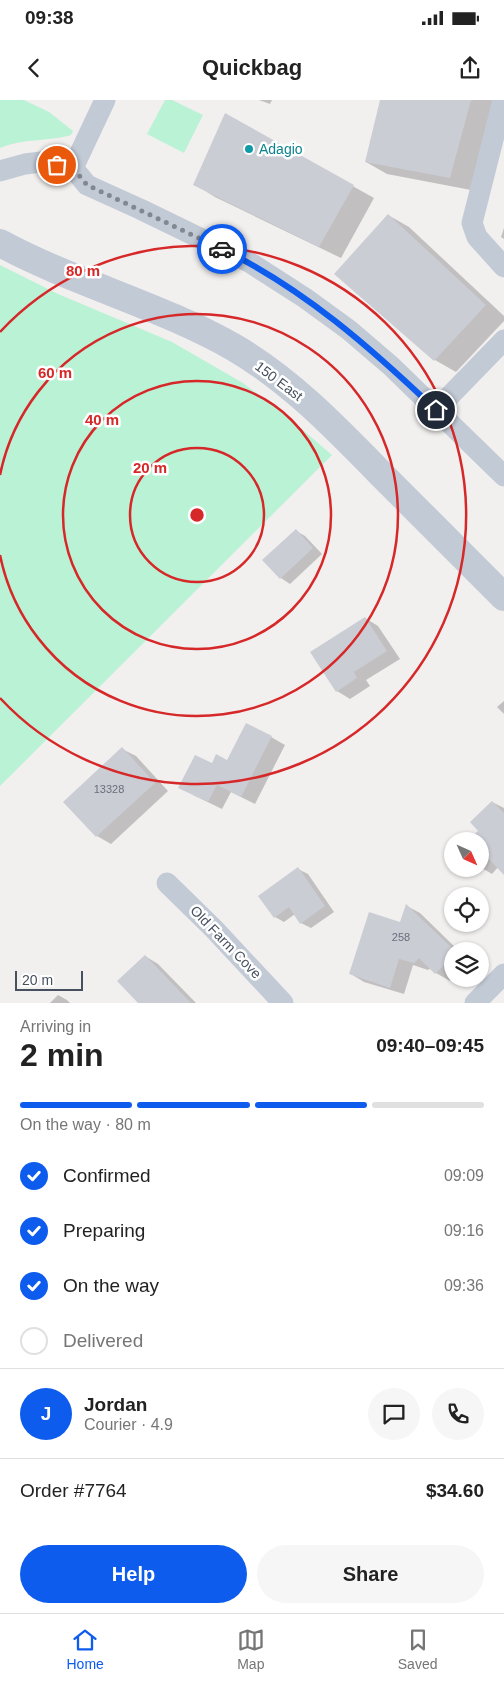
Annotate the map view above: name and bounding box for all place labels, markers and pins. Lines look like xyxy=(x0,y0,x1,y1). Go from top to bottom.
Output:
place label: Adagio xyxy=(259,141,303,157)
marker: Adagio xyxy=(243,143,255,155)
pin xyxy=(36,144,78,186)
pin xyxy=(415,389,457,431)
centre of rings xyxy=(188,506,206,524)

